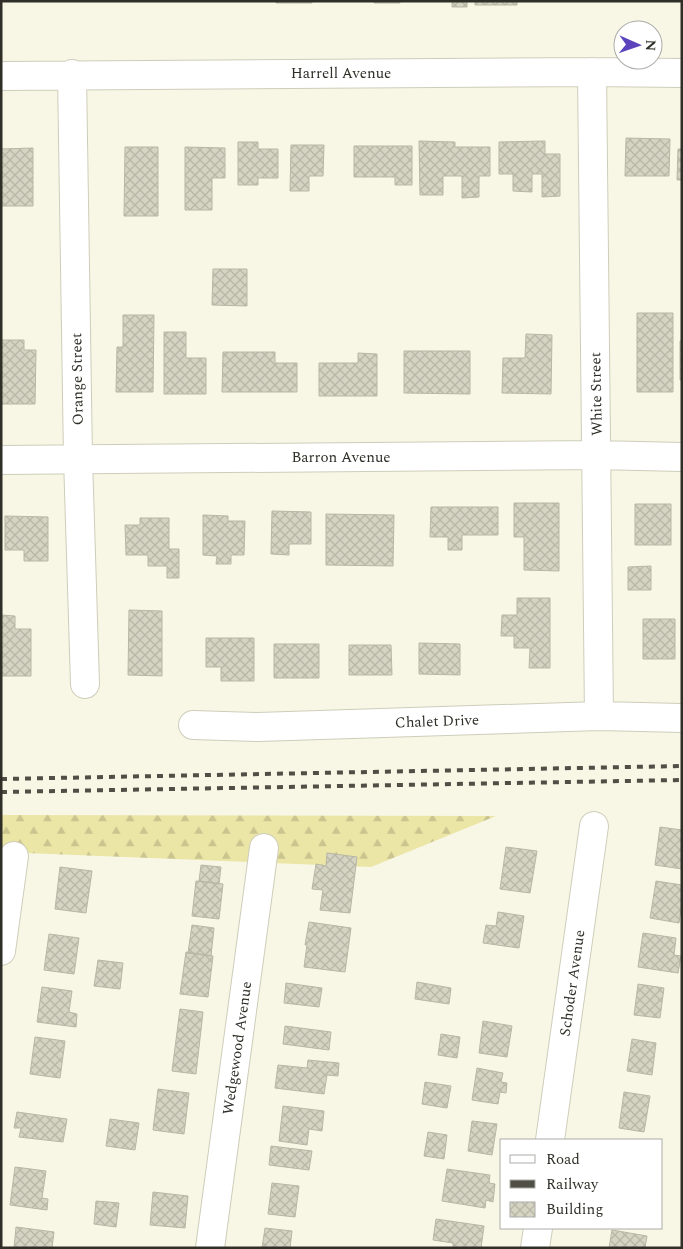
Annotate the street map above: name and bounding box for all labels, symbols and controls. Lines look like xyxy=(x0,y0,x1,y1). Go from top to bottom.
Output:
north arrow xyxy=(613,20,663,70)
text: N xyxy=(640,39,661,52)
street label: Harrell Avenue xyxy=(291,62,391,85)
street label: Orange Street xyxy=(65,332,90,425)
street label: White Street xyxy=(584,352,609,436)
street label: Barron Avenue xyxy=(291,446,391,469)
street label: Chalet Drive xyxy=(395,709,480,734)
street label: Schoder Avenue xyxy=(554,928,591,1038)
street label: Wedgewood Avenue xyxy=(217,980,258,1116)
legend xyxy=(500,1139,663,1229)
text: Road xyxy=(546,1148,580,1171)
text: Railway xyxy=(546,1173,599,1196)
text: Building xyxy=(546,1198,603,1221)

